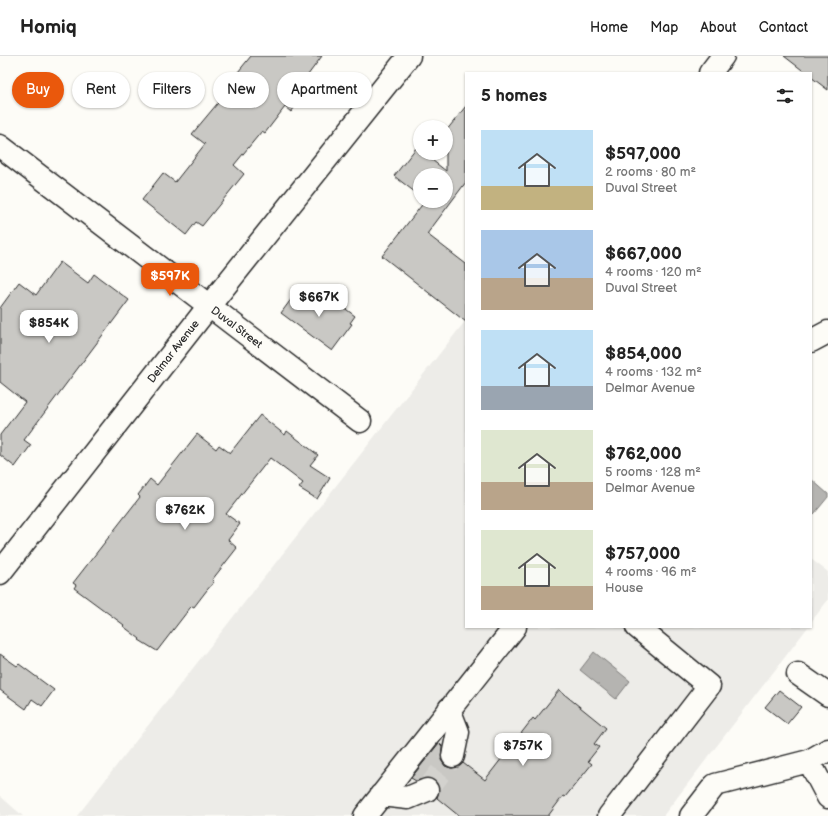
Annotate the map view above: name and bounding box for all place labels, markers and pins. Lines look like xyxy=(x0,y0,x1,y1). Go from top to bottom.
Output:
pin: $597K xyxy=(142,263,198,297)
pin: $667K xyxy=(291,284,347,318)
pin: $854K xyxy=(21,310,77,344)
pin: $762K xyxy=(157,497,213,531)
pin: $757K xyxy=(495,733,551,767)

